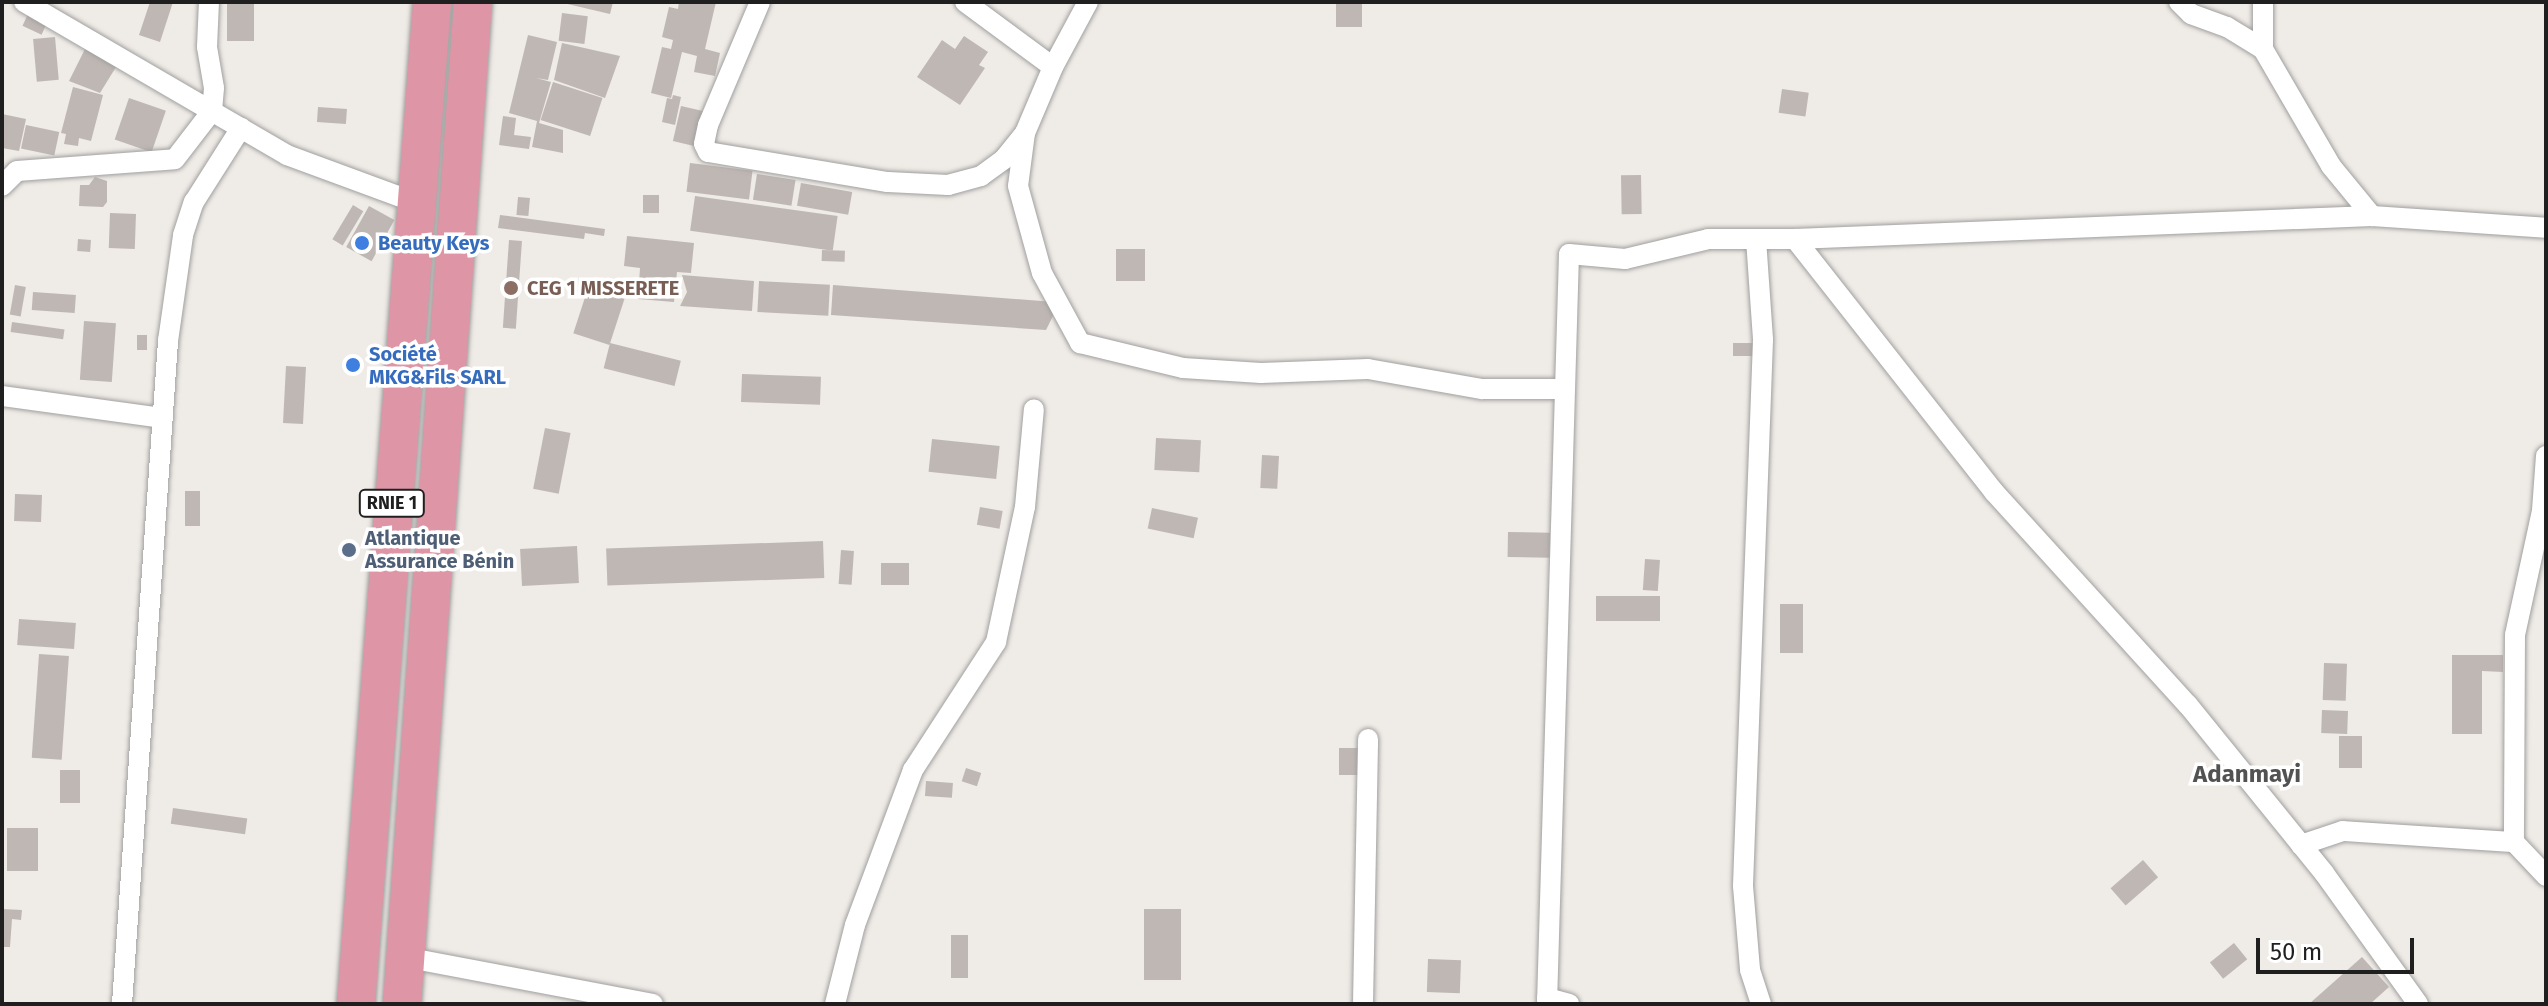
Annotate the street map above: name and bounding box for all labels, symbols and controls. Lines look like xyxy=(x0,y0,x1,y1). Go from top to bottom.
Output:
place label: Beauty Keys xyxy=(378,231,489,255)
marker: Beauty Keys xyxy=(353,234,371,252)
place label: CEG 1 MISSERETE xyxy=(527,276,679,300)
marker: CEG 1 MISSERETE xyxy=(502,279,520,297)
place label: Société MKG&Fils SARL xyxy=(369,342,506,389)
marker: Société MKG&Fils SARL xyxy=(344,356,362,374)
road number: RNIE 1 xyxy=(358,489,426,517)
place label: Atlantique Assurance Bénin xyxy=(365,526,514,573)
marker: Atlantique Assurance Bénin xyxy=(340,541,358,559)
district label: Adanmayi xyxy=(2193,761,2301,789)
scale bar xyxy=(2260,922,2418,972)
text: 50 m xyxy=(2270,938,2322,966)

